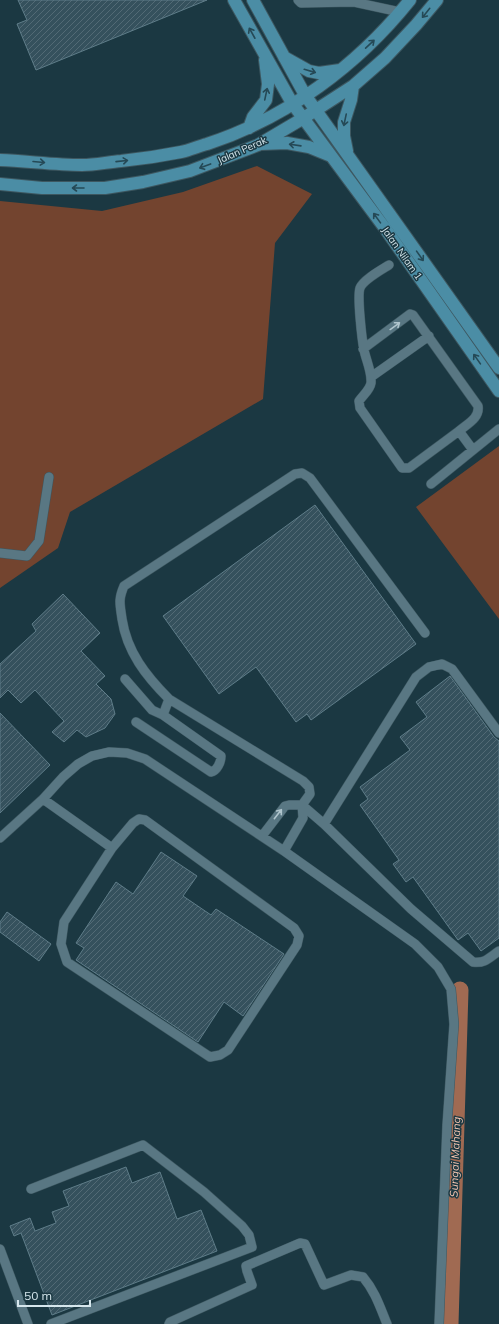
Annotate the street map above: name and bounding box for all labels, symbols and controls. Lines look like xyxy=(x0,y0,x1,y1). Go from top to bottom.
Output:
one-way arrow xyxy=(422,7,431,18)
one-way arrow xyxy=(248,27,256,39)
one-way arrow xyxy=(365,40,375,49)
one-way arrow xyxy=(304,67,317,75)
one-way arrow xyxy=(263,88,271,101)
one-way arrow xyxy=(341,113,349,126)
street label: Jalan Perak xyxy=(215,133,269,167)
one-way arrow xyxy=(289,141,302,149)
one-way arrow xyxy=(115,157,128,164)
one-way arrow xyxy=(32,159,45,166)
one-way arrow xyxy=(199,162,211,170)
one-way arrow xyxy=(72,184,85,192)
one-way arrow xyxy=(373,213,381,224)
street label: Jalan Nilam 1 xyxy=(379,224,425,282)
one-way arrow xyxy=(416,250,424,261)
one-way arrow xyxy=(389,321,400,330)
one-way arrow xyxy=(473,353,481,364)
one-way arrow xyxy=(274,809,283,820)
water label: Sungai Mahang xyxy=(447,1116,463,1197)
scale bar xyxy=(18,1282,90,1308)
text: 50 m xyxy=(24,1288,52,1303)

